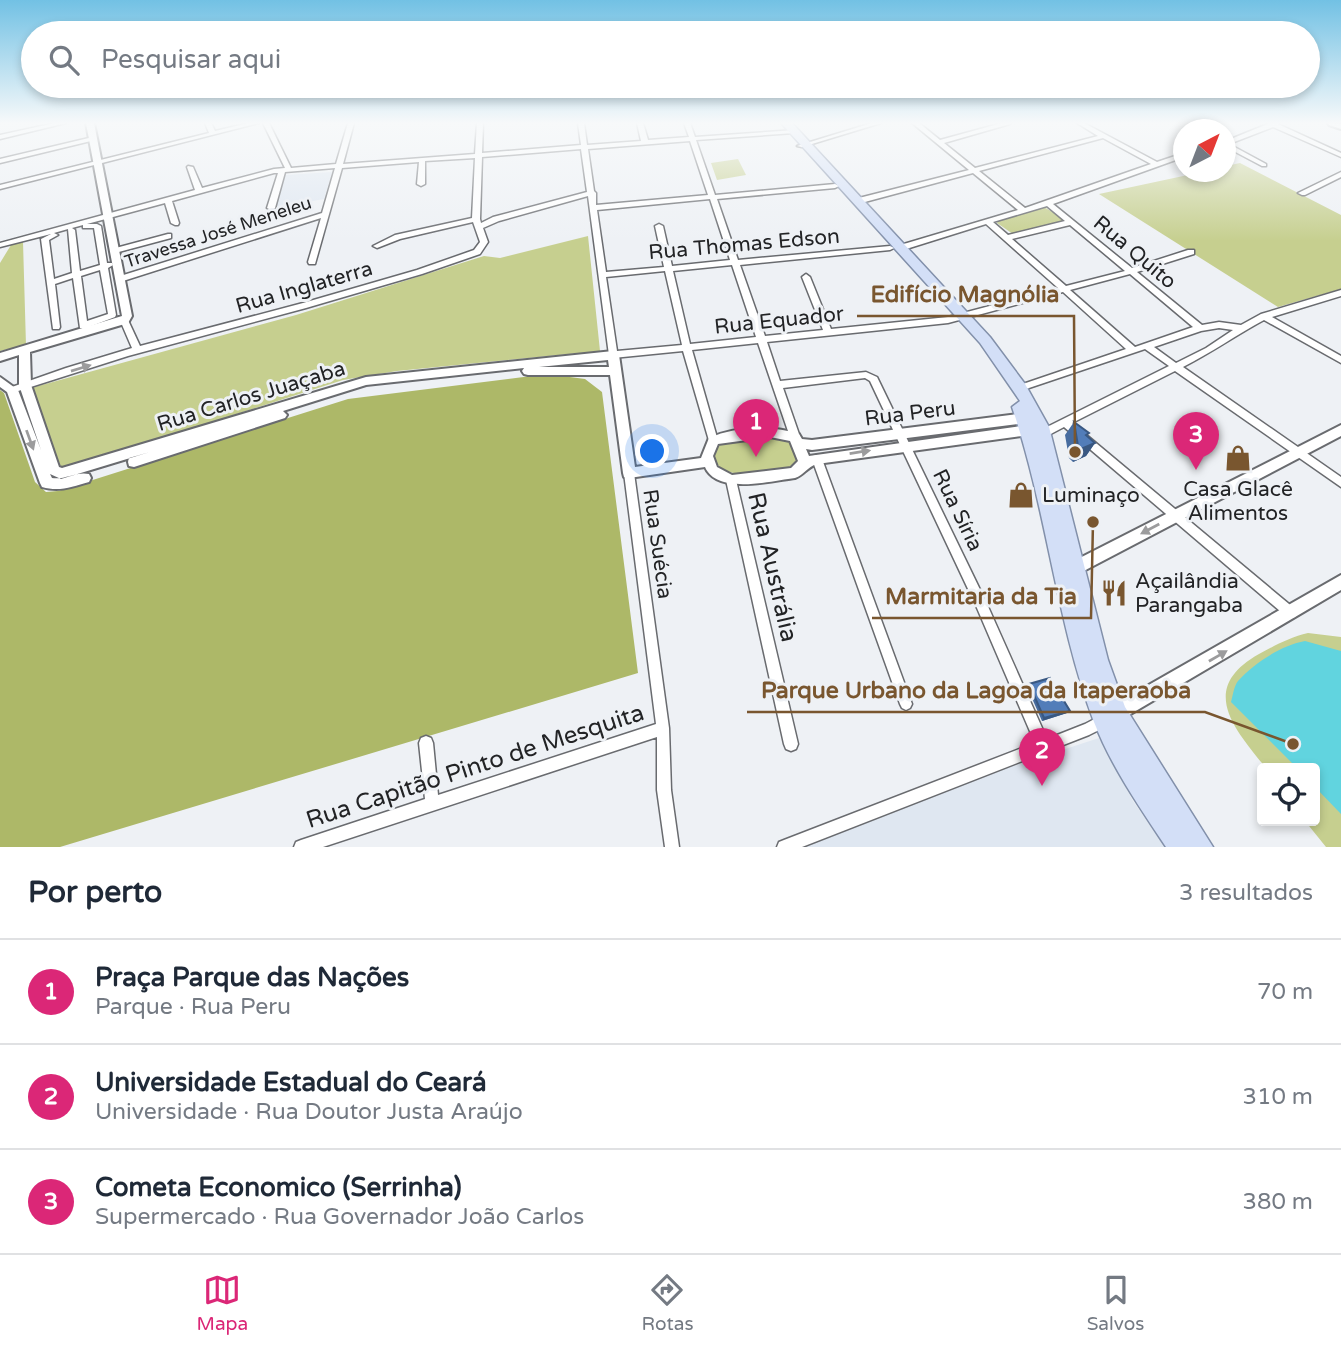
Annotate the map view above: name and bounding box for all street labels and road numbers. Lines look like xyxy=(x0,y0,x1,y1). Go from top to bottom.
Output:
street label: Travessa José Meneleu xyxy=(122,191,314,273)
street label: Rua Quito xyxy=(1088,210,1181,294)
street label: Rua Thomas Edson xyxy=(647,224,841,265)
street label: Rua Inglaterra xyxy=(233,256,375,319)
street label: Rua Equador xyxy=(713,301,845,340)
street label: Rua Carlos Juaçaba xyxy=(154,356,348,437)
street label: Rua Peru xyxy=(863,396,957,431)
street label: Rua Síria xyxy=(927,465,988,555)
street label: Rua Suécia xyxy=(637,488,678,601)
street label: Rua Austrália xyxy=(741,490,804,645)
street label: Rua Capitão Pinto de Mesquita xyxy=(303,698,648,835)

